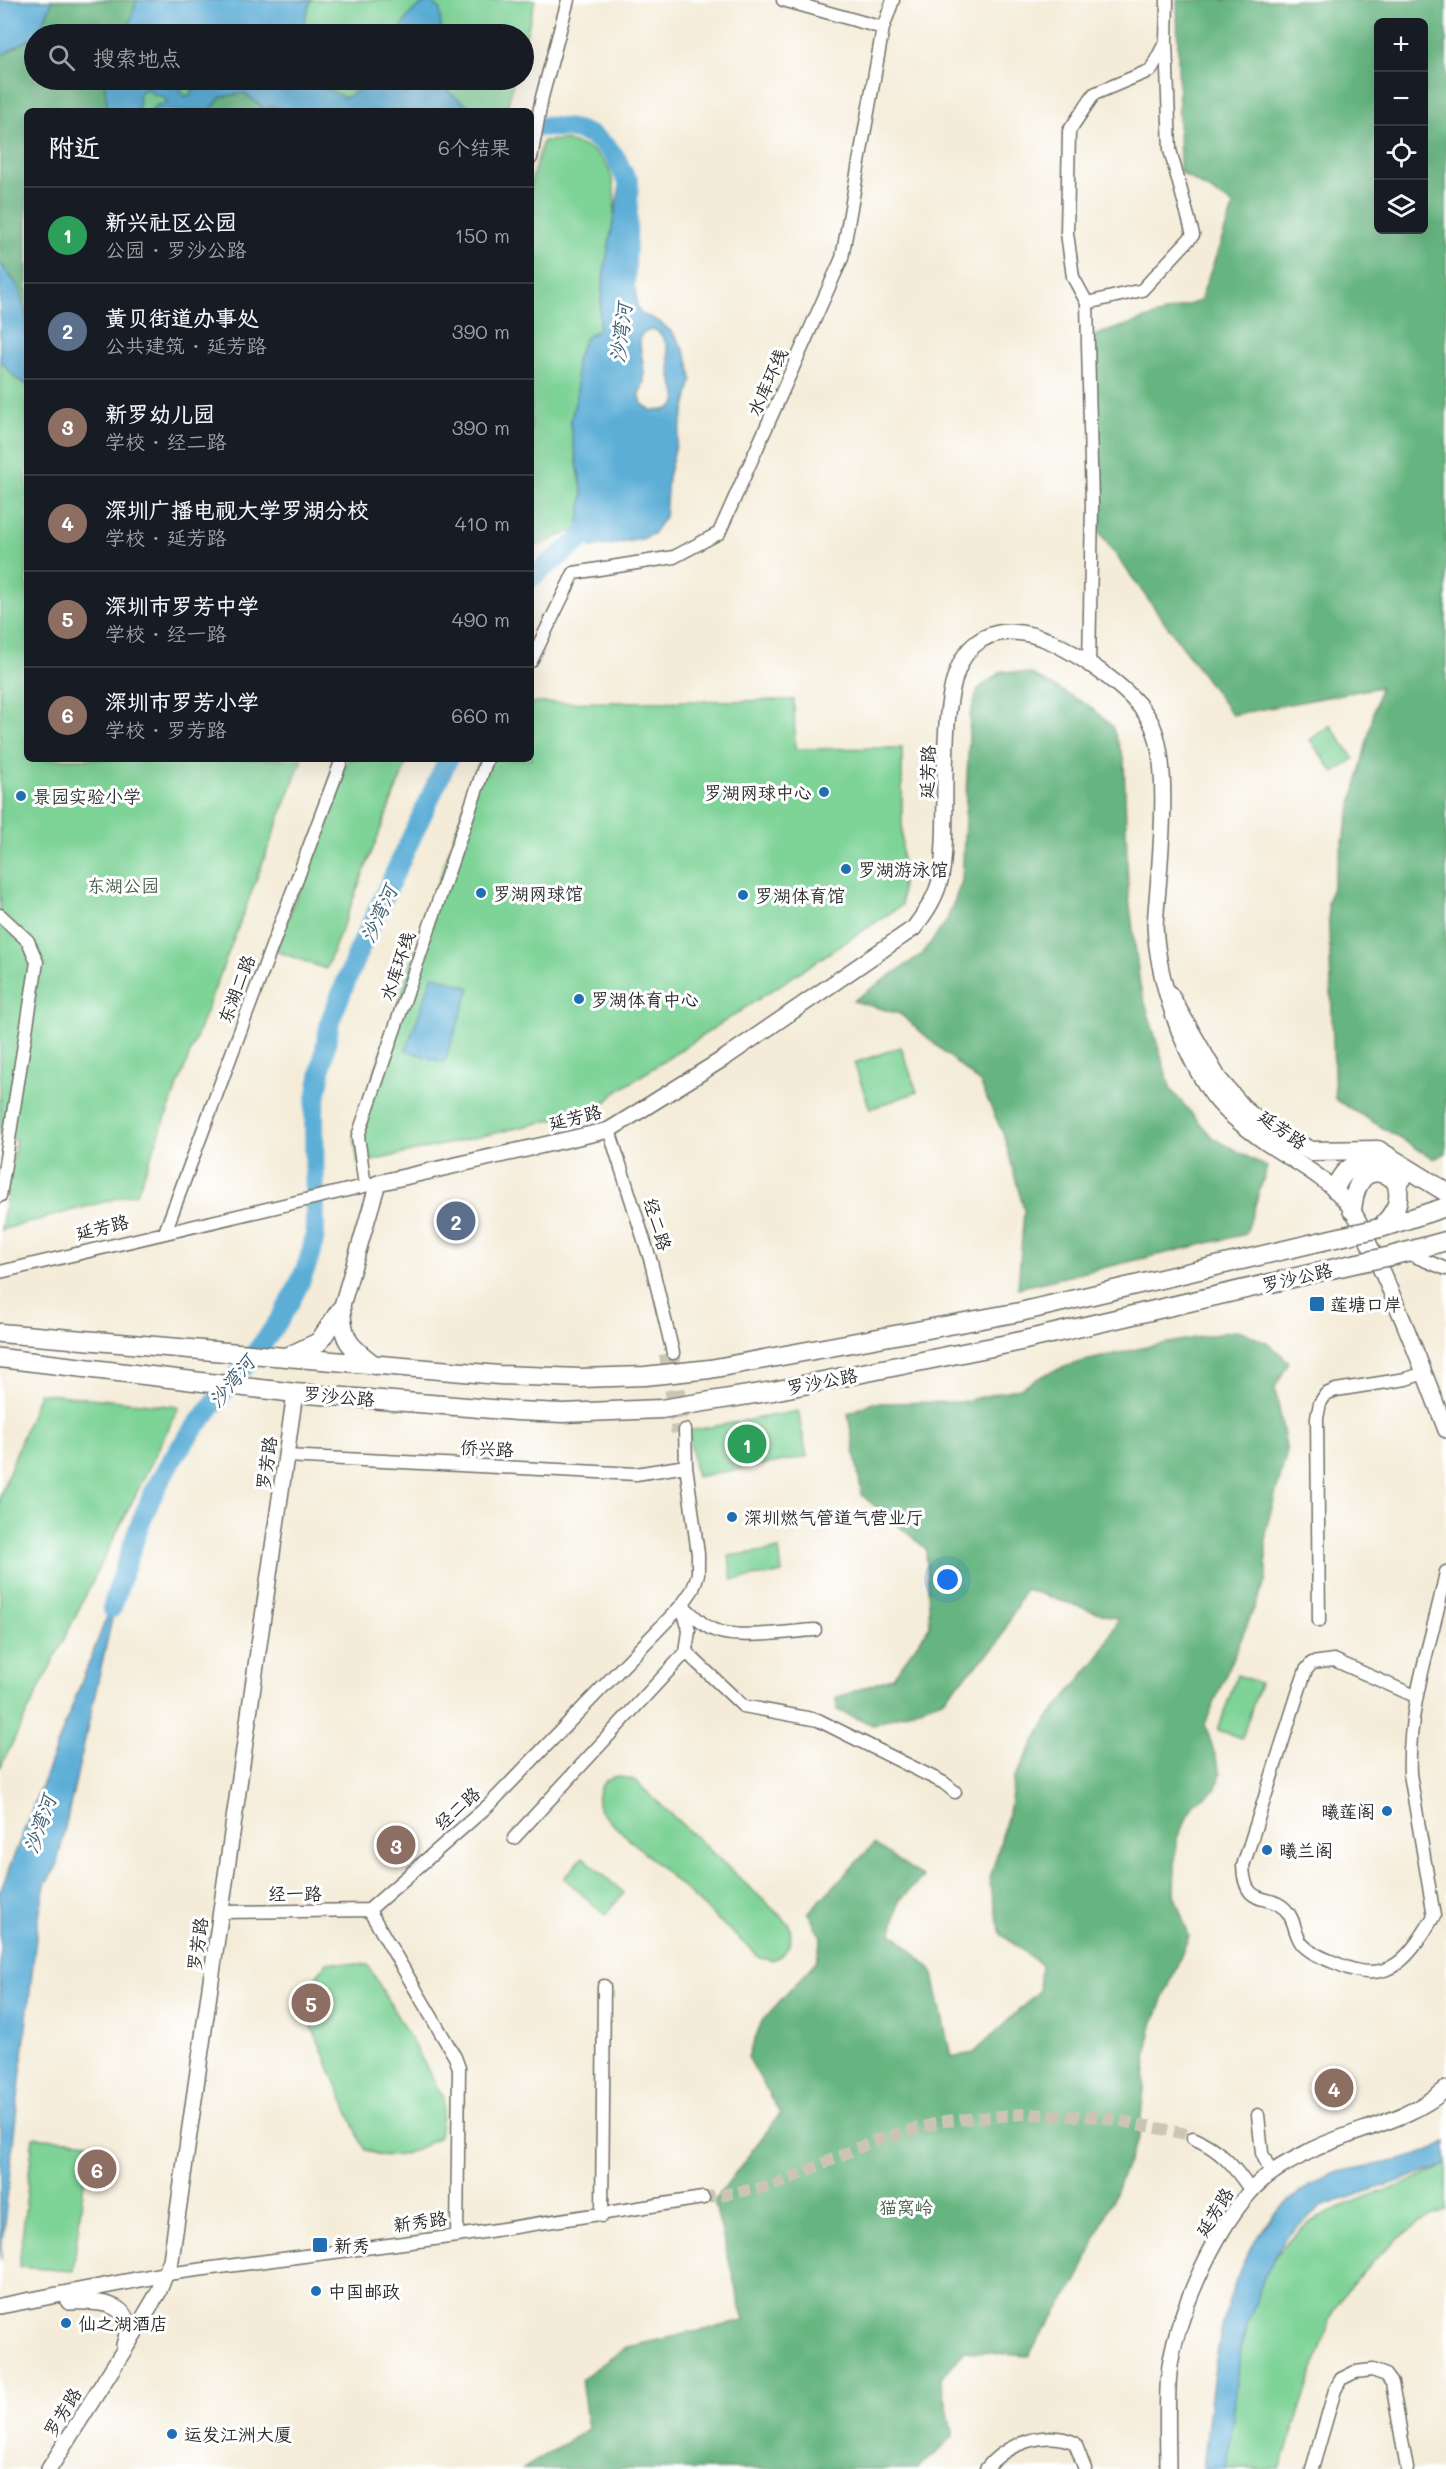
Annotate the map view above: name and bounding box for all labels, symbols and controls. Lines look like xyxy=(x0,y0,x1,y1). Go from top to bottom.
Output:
map controls xyxy=(1374,18,1428,234)
button: + xyxy=(1374,18,1428,72)
search box xyxy=(24,24,534,90)
icon: search xyxy=(45,41,78,74)
text: 搜索地点 xyxy=(93,43,181,72)
button: − xyxy=(1374,72,1428,126)
button: locate xyxy=(1374,126,1428,180)
text: 附近 xyxy=(48,130,100,164)
text: 6个结果 xyxy=(438,134,510,160)
button: layers xyxy=(1374,180,1428,234)
text: 新兴社区公园 xyxy=(105,207,237,236)
text: 1 xyxy=(63,222,72,248)
text: 150 m xyxy=(455,222,510,248)
text: 公园 · 罗沙公路 xyxy=(105,236,247,262)
water label: 沙湾河 xyxy=(603,299,637,364)
text: 黄贝街道办事处 xyxy=(105,303,259,332)
text: 2 xyxy=(62,318,73,344)
text: 390 m xyxy=(452,318,510,344)
text: 公共建筑 · 延芳路 xyxy=(105,332,267,358)
street label: 水库环线 xyxy=(741,344,793,420)
text: 新罗幼儿园 xyxy=(105,399,215,428)
text: 3 xyxy=(62,414,74,440)
text: 390 m xyxy=(452,414,510,440)
text: 学校 · 经二路 xyxy=(105,428,227,454)
text: 深圳广播电视大学罗湖分校 xyxy=(105,495,369,524)
text: 4 xyxy=(61,510,74,536)
text: 410 m xyxy=(455,510,510,536)
text: 学校 · 延芳路 xyxy=(105,524,227,550)
text: 深圳市罗芳中学 xyxy=(105,591,259,620)
text: 5 xyxy=(62,606,73,632)
text: 490 m xyxy=(452,606,510,632)
text: 学校 · 经一路 xyxy=(105,620,227,646)
text: 深圳市罗芳小学 xyxy=(105,687,259,716)
text: 6 xyxy=(61,702,74,728)
text: 660 m xyxy=(451,702,510,728)
text: 学校 · 罗芳路 xyxy=(105,716,227,742)
street label: 延芳路 xyxy=(914,745,940,799)
place label: 罗湖网球中心 xyxy=(704,780,812,804)
place label: 景园实验小学 xyxy=(33,784,141,808)
marker: 罗湖网球中心 xyxy=(817,785,831,799)
marker: 景园实验小学 xyxy=(14,789,28,803)
place label: 罗湖游泳馆 xyxy=(858,857,948,881)
marker: 罗湖游泳馆 xyxy=(839,862,853,876)
park label: 东湖公园 xyxy=(87,873,159,897)
water label: 沙湾河 xyxy=(354,879,403,947)
place label: 罗湖网球馆 xyxy=(493,881,583,905)
place label: 罗湖体育馆 xyxy=(755,883,845,907)
marker: 罗湖网球馆 xyxy=(474,886,488,900)
marker: 罗湖体育馆 xyxy=(736,888,750,902)
street label: 水库环线 xyxy=(374,928,420,1004)
street label: 东湖二路 xyxy=(212,951,260,1027)
place label: 罗湖体育中心 xyxy=(591,987,699,1011)
marker: 罗湖体育中心 xyxy=(572,992,586,1006)
street label: 延芳路 xyxy=(546,1099,604,1135)
street label: 延芳路 xyxy=(1254,1104,1312,1154)
street label: 经二路 xyxy=(639,1195,677,1253)
pin: 2 xyxy=(436,1198,476,1244)
street label: 延芳路 xyxy=(73,1209,131,1245)
street label: 罗沙公路 xyxy=(1259,1257,1335,1297)
place label: 莲塘口岸 xyxy=(1330,1292,1402,1316)
marker: 莲塘口岸 xyxy=(1308,1295,1326,1313)
water label: 沙湾河 xyxy=(202,1347,262,1412)
street label: 罗沙公路 xyxy=(784,1362,860,1400)
street label: 罗沙公路 xyxy=(302,1381,376,1411)
pin: 1 xyxy=(728,1422,766,1466)
street label: 罗芳路 xyxy=(250,1435,282,1491)
street label: 侨兴路 xyxy=(459,1435,515,1461)
place label: 深圳燃气管道气营业厅 xyxy=(744,1505,924,1529)
marker: 深圳燃气管道气营业厅 xyxy=(725,1510,739,1524)
your location xyxy=(933,1565,962,1594)
street label: 经二路 xyxy=(429,1781,485,1835)
water label: 沙湾河 xyxy=(17,1789,62,1857)
place label: 曦莲阁 xyxy=(1321,1799,1375,1823)
marker: 曦莲阁 xyxy=(1380,1804,1394,1818)
pin: 3 xyxy=(376,1822,416,1868)
place label: 曦兰阁 xyxy=(1279,1838,1333,1862)
marker: 曦兰阁 xyxy=(1260,1843,1274,1857)
street label: 经一路 xyxy=(268,1881,322,1905)
street label: 罗芳路 xyxy=(181,1916,213,1972)
pin: 5 xyxy=(292,1980,330,2026)
pin: 4 xyxy=(1314,2066,1354,2110)
pin: 6 xyxy=(78,2146,116,2192)
street label: 延芳路 xyxy=(1190,2183,1238,2241)
park label: 猫窝岭 xyxy=(879,2195,933,2219)
street label: 新秀路 xyxy=(392,2205,448,2237)
place label: 新秀 xyxy=(334,2233,370,2257)
marker: 新秀 xyxy=(311,2236,329,2254)
place label: 中国邮政 xyxy=(328,2279,400,2303)
marker: 中国邮政 xyxy=(309,2284,323,2298)
place label: 仙之湖酒店 xyxy=(78,2311,168,2335)
marker: 仙之湖酒店 xyxy=(59,2316,73,2330)
street label: 罗芳路 xyxy=(38,2383,86,2441)
place label: 运发江洲大厦 xyxy=(184,2422,292,2446)
marker: 运发江洲大厦 xyxy=(165,2427,179,2441)

